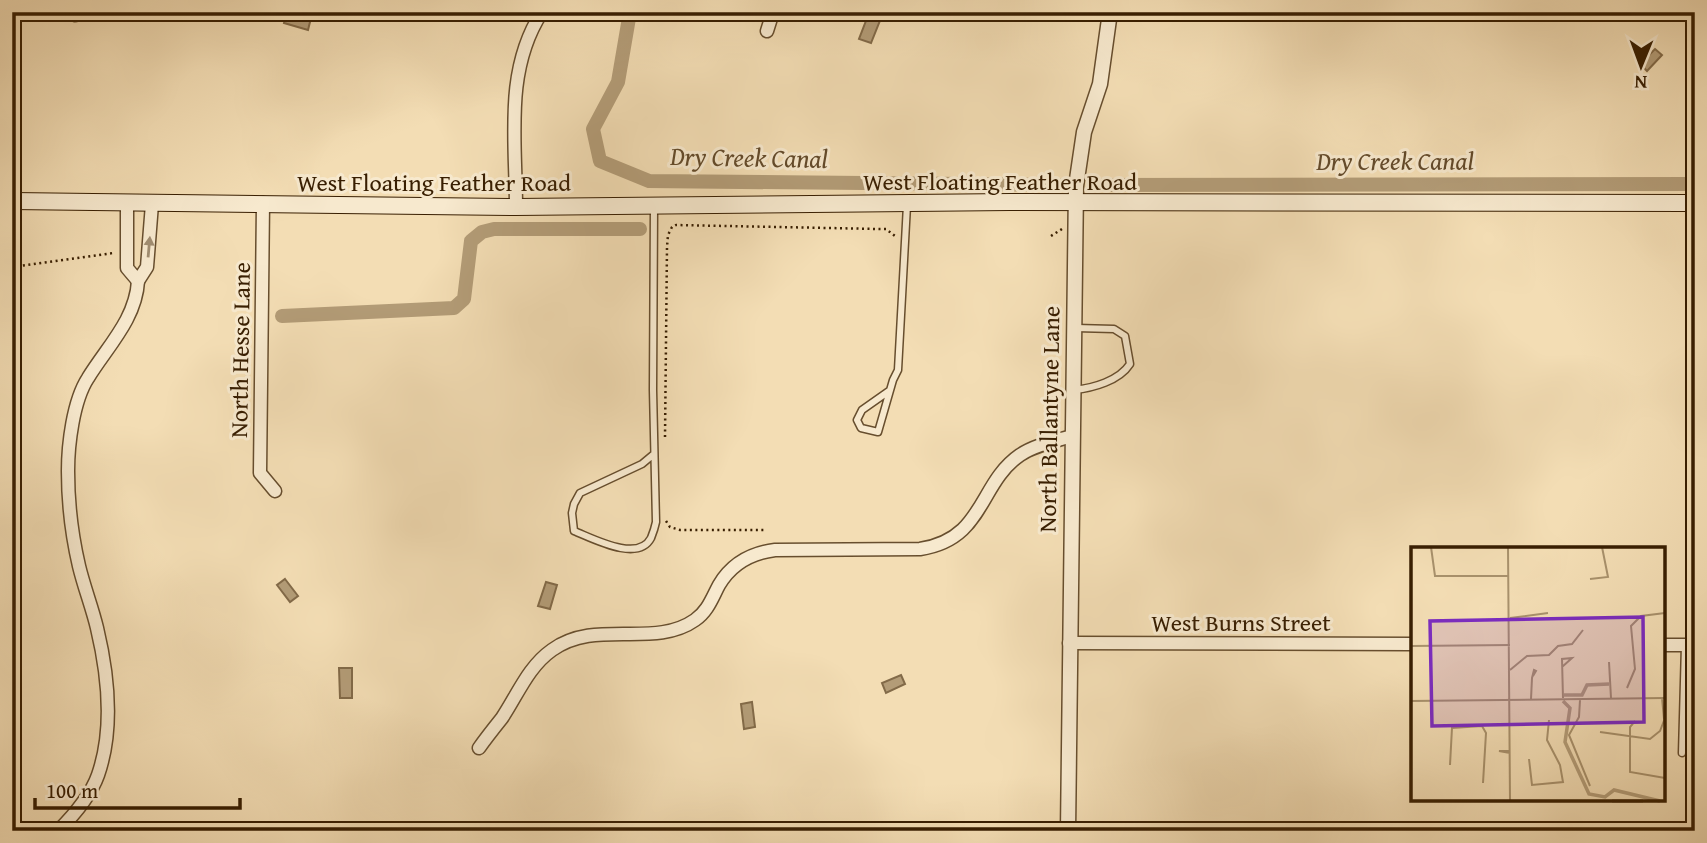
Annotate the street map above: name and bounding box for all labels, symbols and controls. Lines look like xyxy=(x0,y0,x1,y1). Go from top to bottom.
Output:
north arrow xyxy=(1606,32,1676,102)
text: N xyxy=(1634,69,1647,97)
water label: Dry Creek Canal xyxy=(669,136,828,178)
water label: Dry Creek Canal xyxy=(1315,141,1474,180)
street label: West Floating Feather Road xyxy=(863,164,1137,199)
street label: West Floating Feather Road xyxy=(297,165,571,200)
one-way arrow xyxy=(144,236,155,258)
street label: North Hesse Lane xyxy=(221,262,259,438)
street label: North Ballantyne Lane xyxy=(1030,305,1068,533)
inset map xyxy=(1411,547,1665,801)
street label: West Burns Street xyxy=(1151,605,1331,640)
scale bar xyxy=(35,766,240,810)
text: 100 m xyxy=(46,775,98,806)

